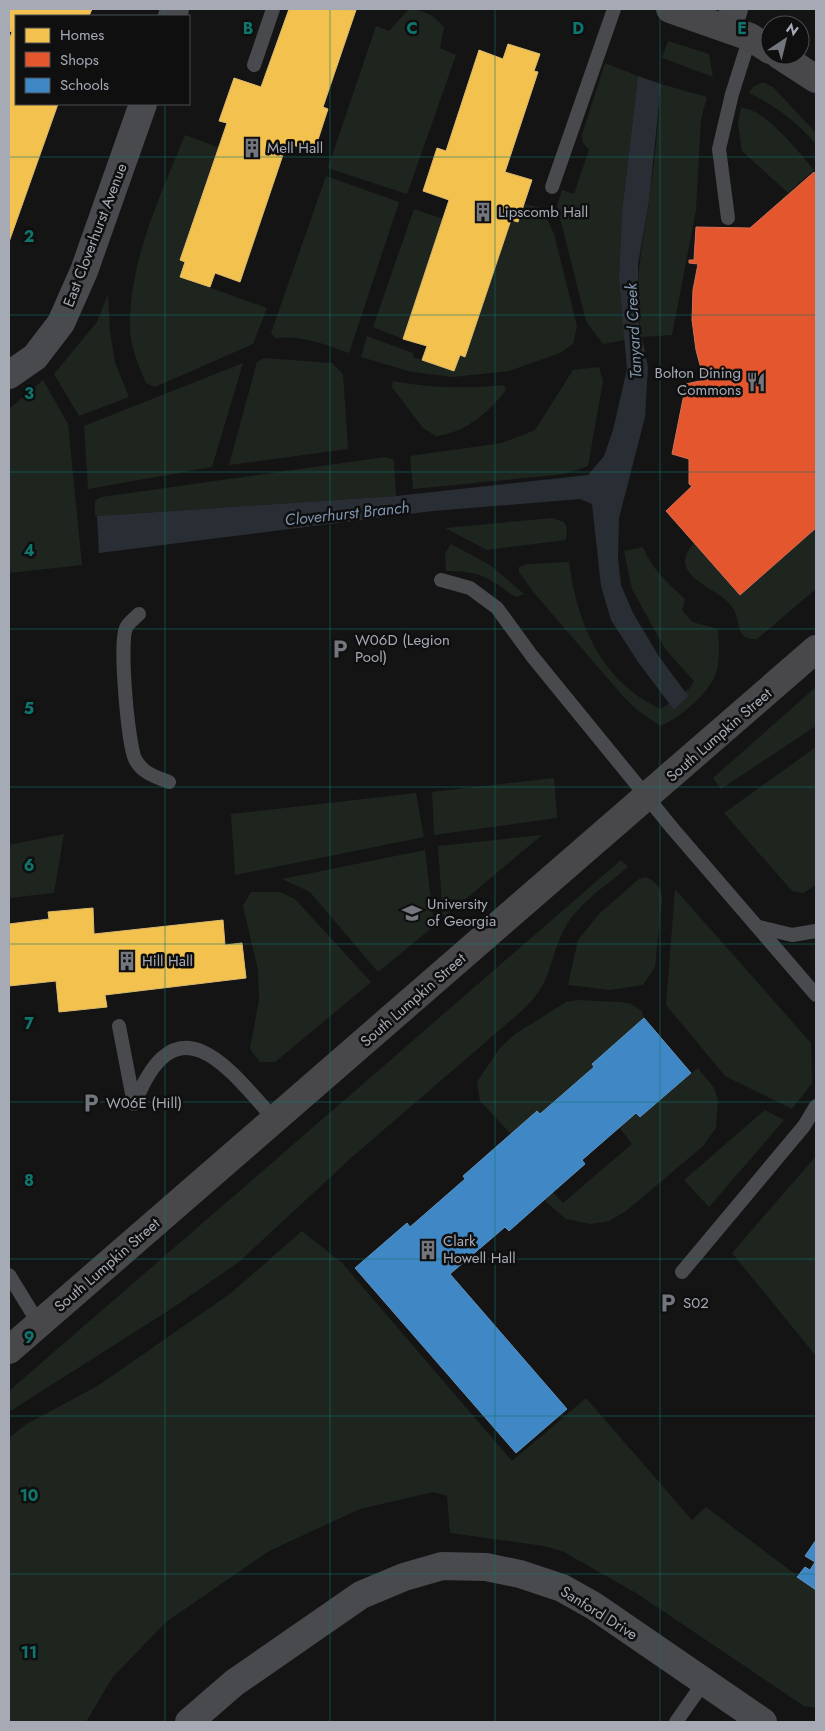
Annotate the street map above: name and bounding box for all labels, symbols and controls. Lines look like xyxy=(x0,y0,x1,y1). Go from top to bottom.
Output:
legend xyxy=(15,15,190,105)
north arrow xyxy=(760,15,810,65)
text: B xyxy=(243,17,253,40)
text: C xyxy=(406,17,418,40)
text: D xyxy=(572,17,584,40)
text: E xyxy=(737,17,747,40)
text: N xyxy=(782,18,803,41)
text: Homes xyxy=(60,24,104,46)
text: Shops xyxy=(60,49,99,71)
text: Schools xyxy=(60,74,109,96)
building icon: Mell Hall xyxy=(241,137,263,159)
place label: Mell Hall xyxy=(267,137,323,159)
street label: East Cloverhurst Avenue xyxy=(57,160,133,310)
building icon: Lipscomb Hall xyxy=(472,201,494,223)
place label: Lipscomb Hall xyxy=(498,201,588,223)
text: 2 xyxy=(24,225,34,248)
water label: Tanyard Creek xyxy=(619,281,647,379)
place label: Bolton Dining Commons xyxy=(655,362,741,401)
restaurant icon: Bolton Dining Commons xyxy=(745,371,767,393)
text: 3 xyxy=(24,382,34,405)
water label: Cloverhurst Branch xyxy=(284,496,411,531)
text: 4 xyxy=(23,539,35,562)
place label: W06D (Legion Pool) xyxy=(355,629,450,668)
parking icon: W06D (Legion Pool) xyxy=(329,638,351,660)
street label: South Lumpkin Street xyxy=(661,683,777,787)
text: 5 xyxy=(24,697,34,720)
text: 6 xyxy=(24,854,34,877)
place label: University of Georgia xyxy=(427,893,496,932)
school or university icon: University of Georgia xyxy=(401,902,423,924)
street label: South Lumpkin Street xyxy=(355,948,471,1052)
building icon: Hill Hall xyxy=(116,950,138,972)
place label: Hill Hall xyxy=(142,950,193,972)
text: 7 xyxy=(24,1012,34,1035)
parking icon: W06E (Hill) xyxy=(80,1092,102,1114)
place label: W06E (Hill) xyxy=(106,1092,182,1114)
text: 8 xyxy=(24,1169,34,1192)
street label: South Lumpkin Street xyxy=(49,1213,165,1317)
place label: Clark Howell Hall xyxy=(443,1230,516,1269)
building icon: Clark Howell Hall xyxy=(417,1239,439,1261)
parking icon: S02 xyxy=(657,1292,679,1314)
place label: S02 xyxy=(683,1292,709,1314)
text: 9 xyxy=(24,1326,34,1349)
text: 10 xyxy=(20,1484,38,1507)
street label: Sanford Drive xyxy=(556,1581,642,1646)
text: 11 xyxy=(21,1641,37,1664)

